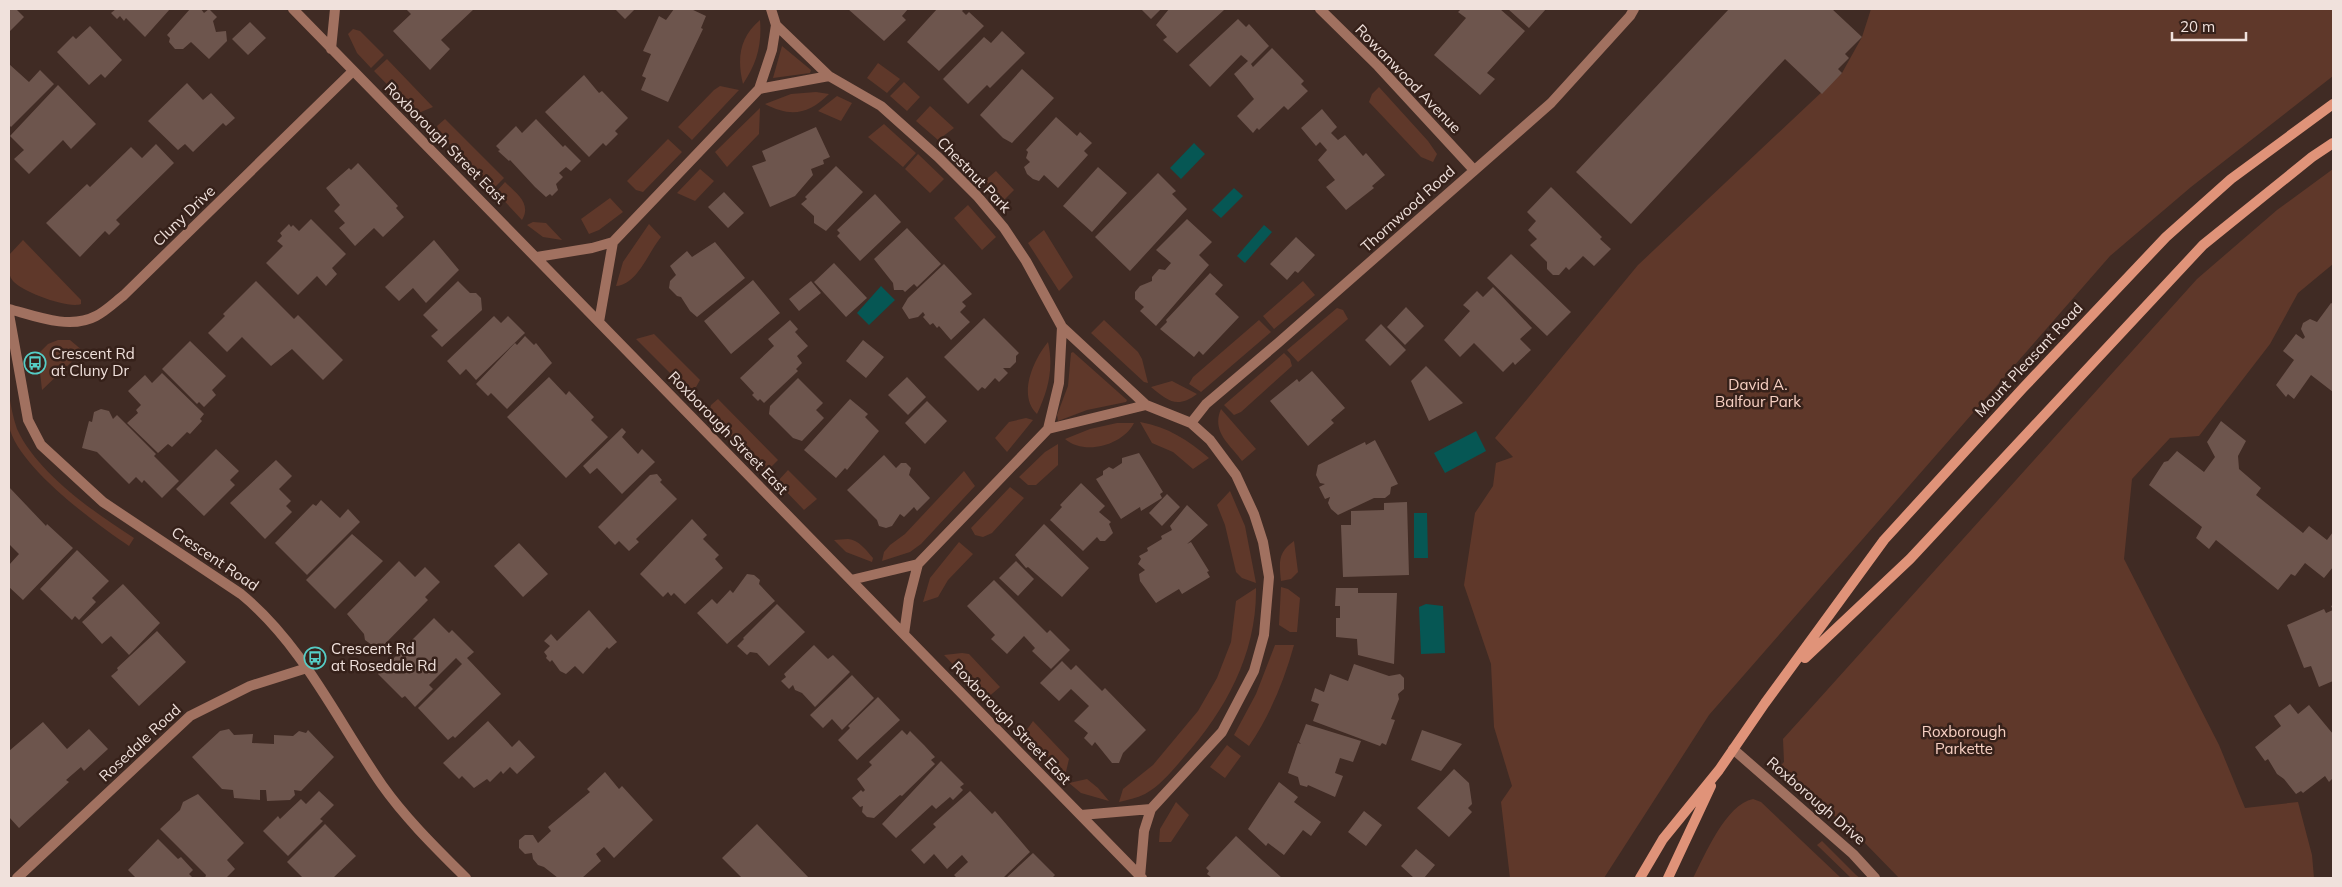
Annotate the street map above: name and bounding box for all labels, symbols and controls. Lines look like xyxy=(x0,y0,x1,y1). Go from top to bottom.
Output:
scale bar xyxy=(2172,10,2246,42)
text: 20 m xyxy=(2180,17,2215,36)
street label: Rowanwood Avenue xyxy=(1351,20,1465,137)
street label: Roxborough Street East xyxy=(381,78,510,207)
street label: Chestnut Park xyxy=(933,133,1015,217)
street label: Thornwood Road xyxy=(1357,161,1459,256)
street label: Cluny Drive xyxy=(149,181,219,250)
street label: Mount Pleasant Road xyxy=(1971,298,2087,421)
place label: Crescent Rd at Cluny Dr xyxy=(51,344,135,380)
bus stop icon: Crescent Rd at Cluny Dr xyxy=(23,351,47,375)
street label: Roxborough Street East xyxy=(664,367,792,498)
park label: David A. Balfour Park xyxy=(1715,375,1801,411)
street label: Crescent Road xyxy=(168,522,263,595)
place label: Crescent Rd at Rosedale Rd xyxy=(331,639,436,675)
bus stop icon: Crescent Rd at Rosedale Rd xyxy=(303,646,327,670)
street label: Roxborough Street East xyxy=(947,657,1075,788)
street label: Rosedale Road xyxy=(95,700,184,785)
park label: Roxborough Parkette xyxy=(1922,722,2006,758)
street label: Roxborough Drive xyxy=(1763,753,1870,849)

